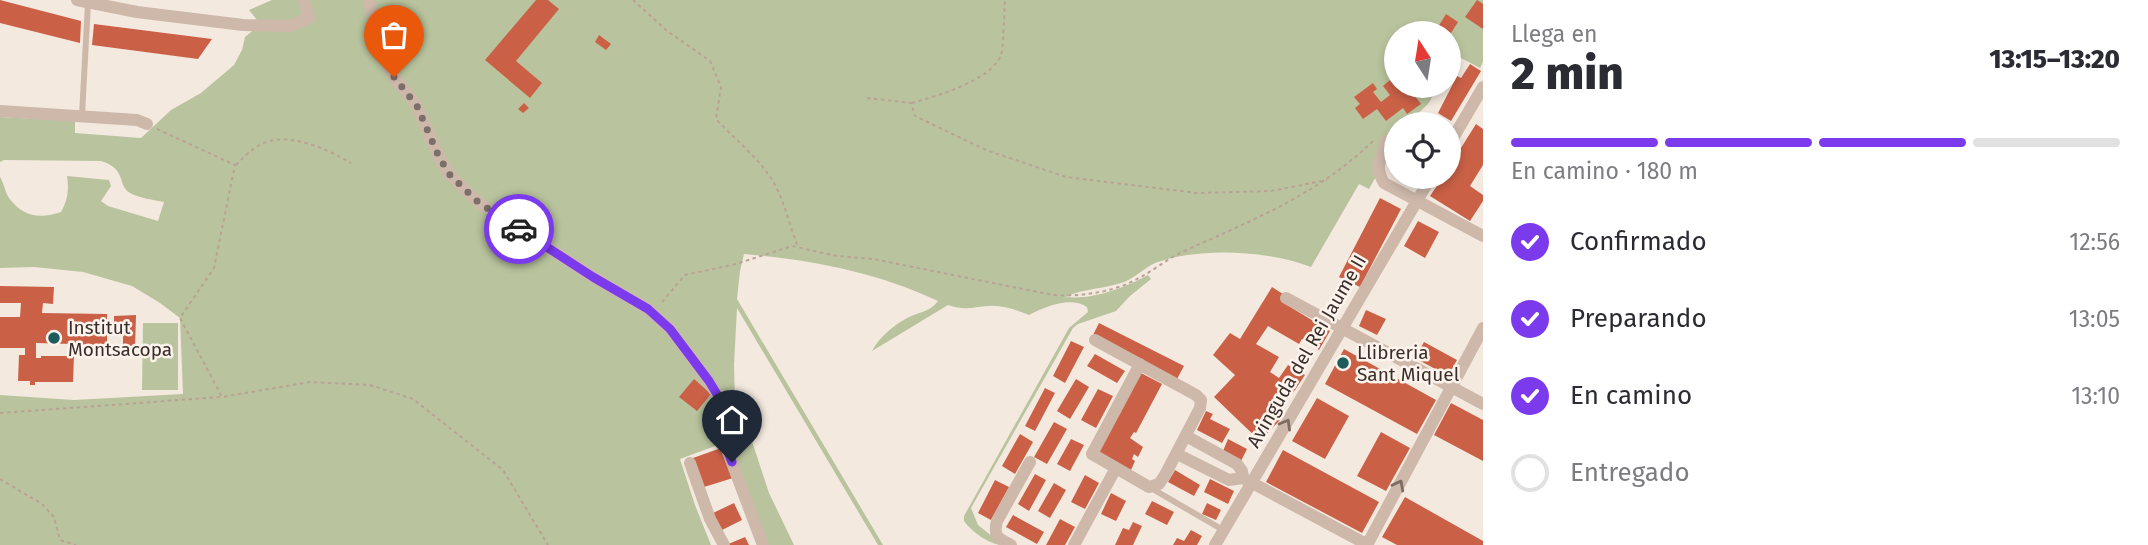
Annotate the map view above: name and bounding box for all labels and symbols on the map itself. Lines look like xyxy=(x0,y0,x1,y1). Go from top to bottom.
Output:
pin xyxy=(364,5,424,77)
north arrow xyxy=(1384,21,1461,98)
courier xyxy=(484,194,554,264)
street label: Avinguda del Rei Jaume II xyxy=(1242,251,1371,452)
place label: Institut Montsacopa xyxy=(68,316,172,361)
marker: Institut Montsacopa xyxy=(46,330,62,346)
place label: Llibreria Sant Miquel xyxy=(1357,341,1460,386)
marker: Llibreria Sant Miquel xyxy=(1335,355,1351,371)
pin xyxy=(702,390,762,462)
one-way arrow xyxy=(1278,418,1291,431)
one-way arrow xyxy=(1391,480,1404,492)

